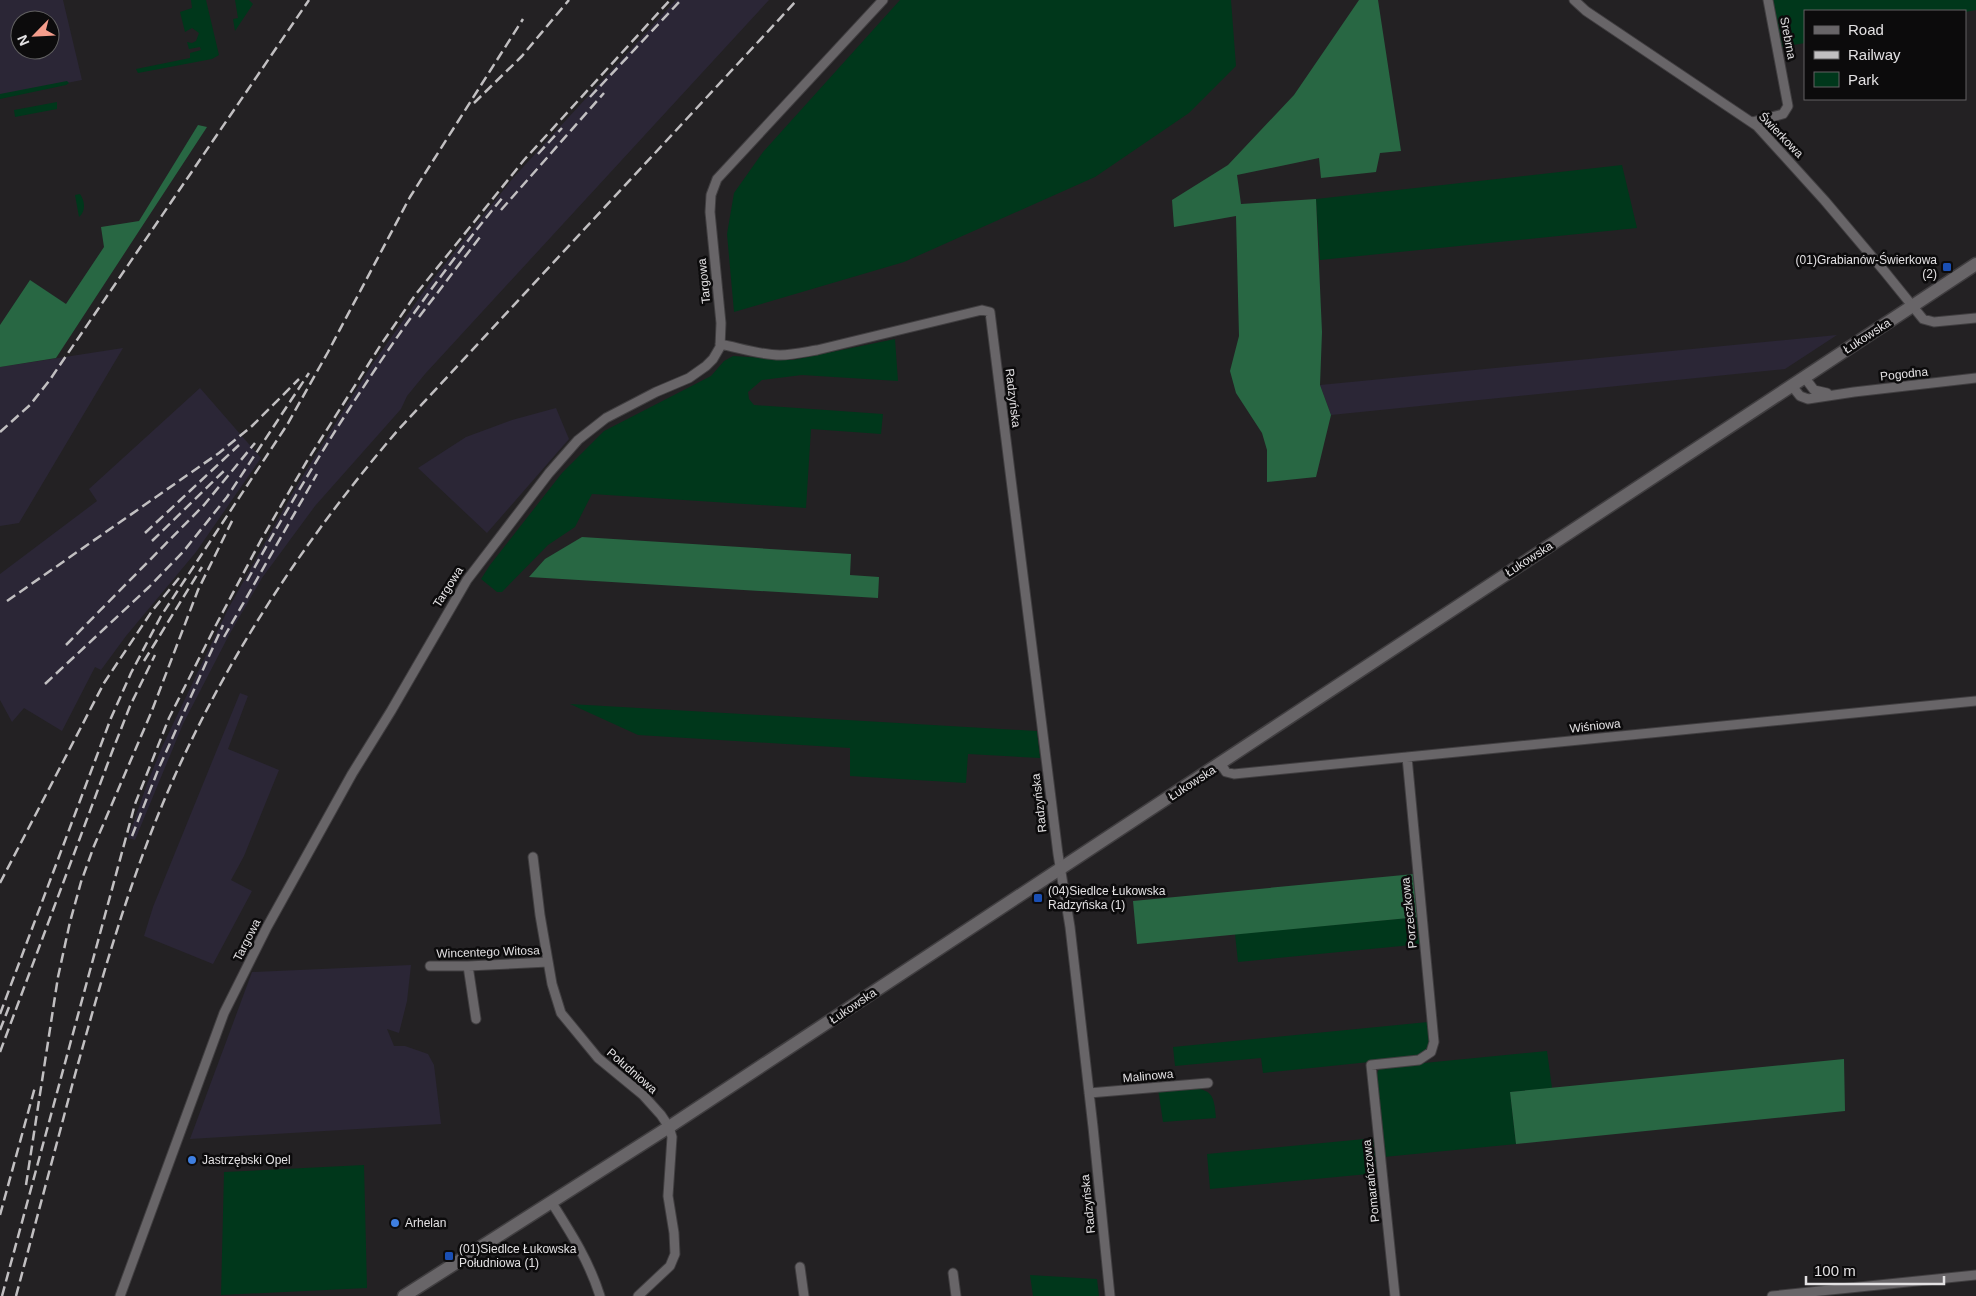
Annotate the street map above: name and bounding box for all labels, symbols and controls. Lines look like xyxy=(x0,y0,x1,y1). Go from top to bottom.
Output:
north arrow xyxy=(10,10,60,60)
legend xyxy=(1804,10,1966,100)
street label: Srebrna xyxy=(1777,16,1799,61)
text: Road xyxy=(1848,21,1884,38)
text: N xyxy=(14,32,32,48)
text: Railway xyxy=(1848,46,1901,63)
text: Park xyxy=(1848,71,1879,88)
street label: Świerkowa xyxy=(1756,109,1807,161)
place label: (01)Grabianów-Świerkowa (2) xyxy=(1796,252,1937,281)
street label: Targowa xyxy=(695,257,713,304)
marker: (01)Grabianów-Świerkowa (2) xyxy=(1941,261,1953,273)
street label: Łukowska xyxy=(1841,315,1893,356)
street label: Pogodna xyxy=(1879,364,1929,383)
street label: Radzyńska xyxy=(1002,368,1024,429)
street label: Łukowska xyxy=(1503,538,1555,579)
street label: Targowa xyxy=(430,564,466,610)
street label: Wiśniowa xyxy=(1569,716,1622,736)
street label: Łukowska xyxy=(1166,762,1218,803)
street label: Radzyńska xyxy=(1028,772,1050,833)
street label: Porzeczkowa xyxy=(1398,876,1420,949)
place label: (04)Siedlce Łukowska Radzyńska (1) xyxy=(1048,884,1166,912)
marker: (04)Siedlce Łukowska Radzyńska (1) xyxy=(1032,892,1044,904)
street label: Targowa xyxy=(230,916,264,963)
street label: Wincentego Witosa xyxy=(436,943,540,961)
street label: Łukowska xyxy=(827,985,879,1027)
street label: Południowa xyxy=(604,1045,660,1097)
street label: Malinowa xyxy=(1122,1067,1174,1085)
street label: Pomarańczowa xyxy=(1360,1139,1382,1223)
place label: Jastrzębski Opel xyxy=(202,1153,291,1167)
marker: Jastrzębski Opel xyxy=(186,1154,198,1166)
street label: Radzyńska xyxy=(1078,1173,1098,1234)
place label: Arhelan xyxy=(405,1216,446,1230)
marker: Arhelan xyxy=(389,1217,401,1229)
place label: (01)Siedlce Łukowska Południowa (1) xyxy=(459,1242,577,1270)
marker: (01)Siedlce Łukowska Południowa (1) xyxy=(443,1250,455,1262)
scale bar xyxy=(1806,1254,1944,1286)
text: 100 m xyxy=(1814,1262,1856,1279)

